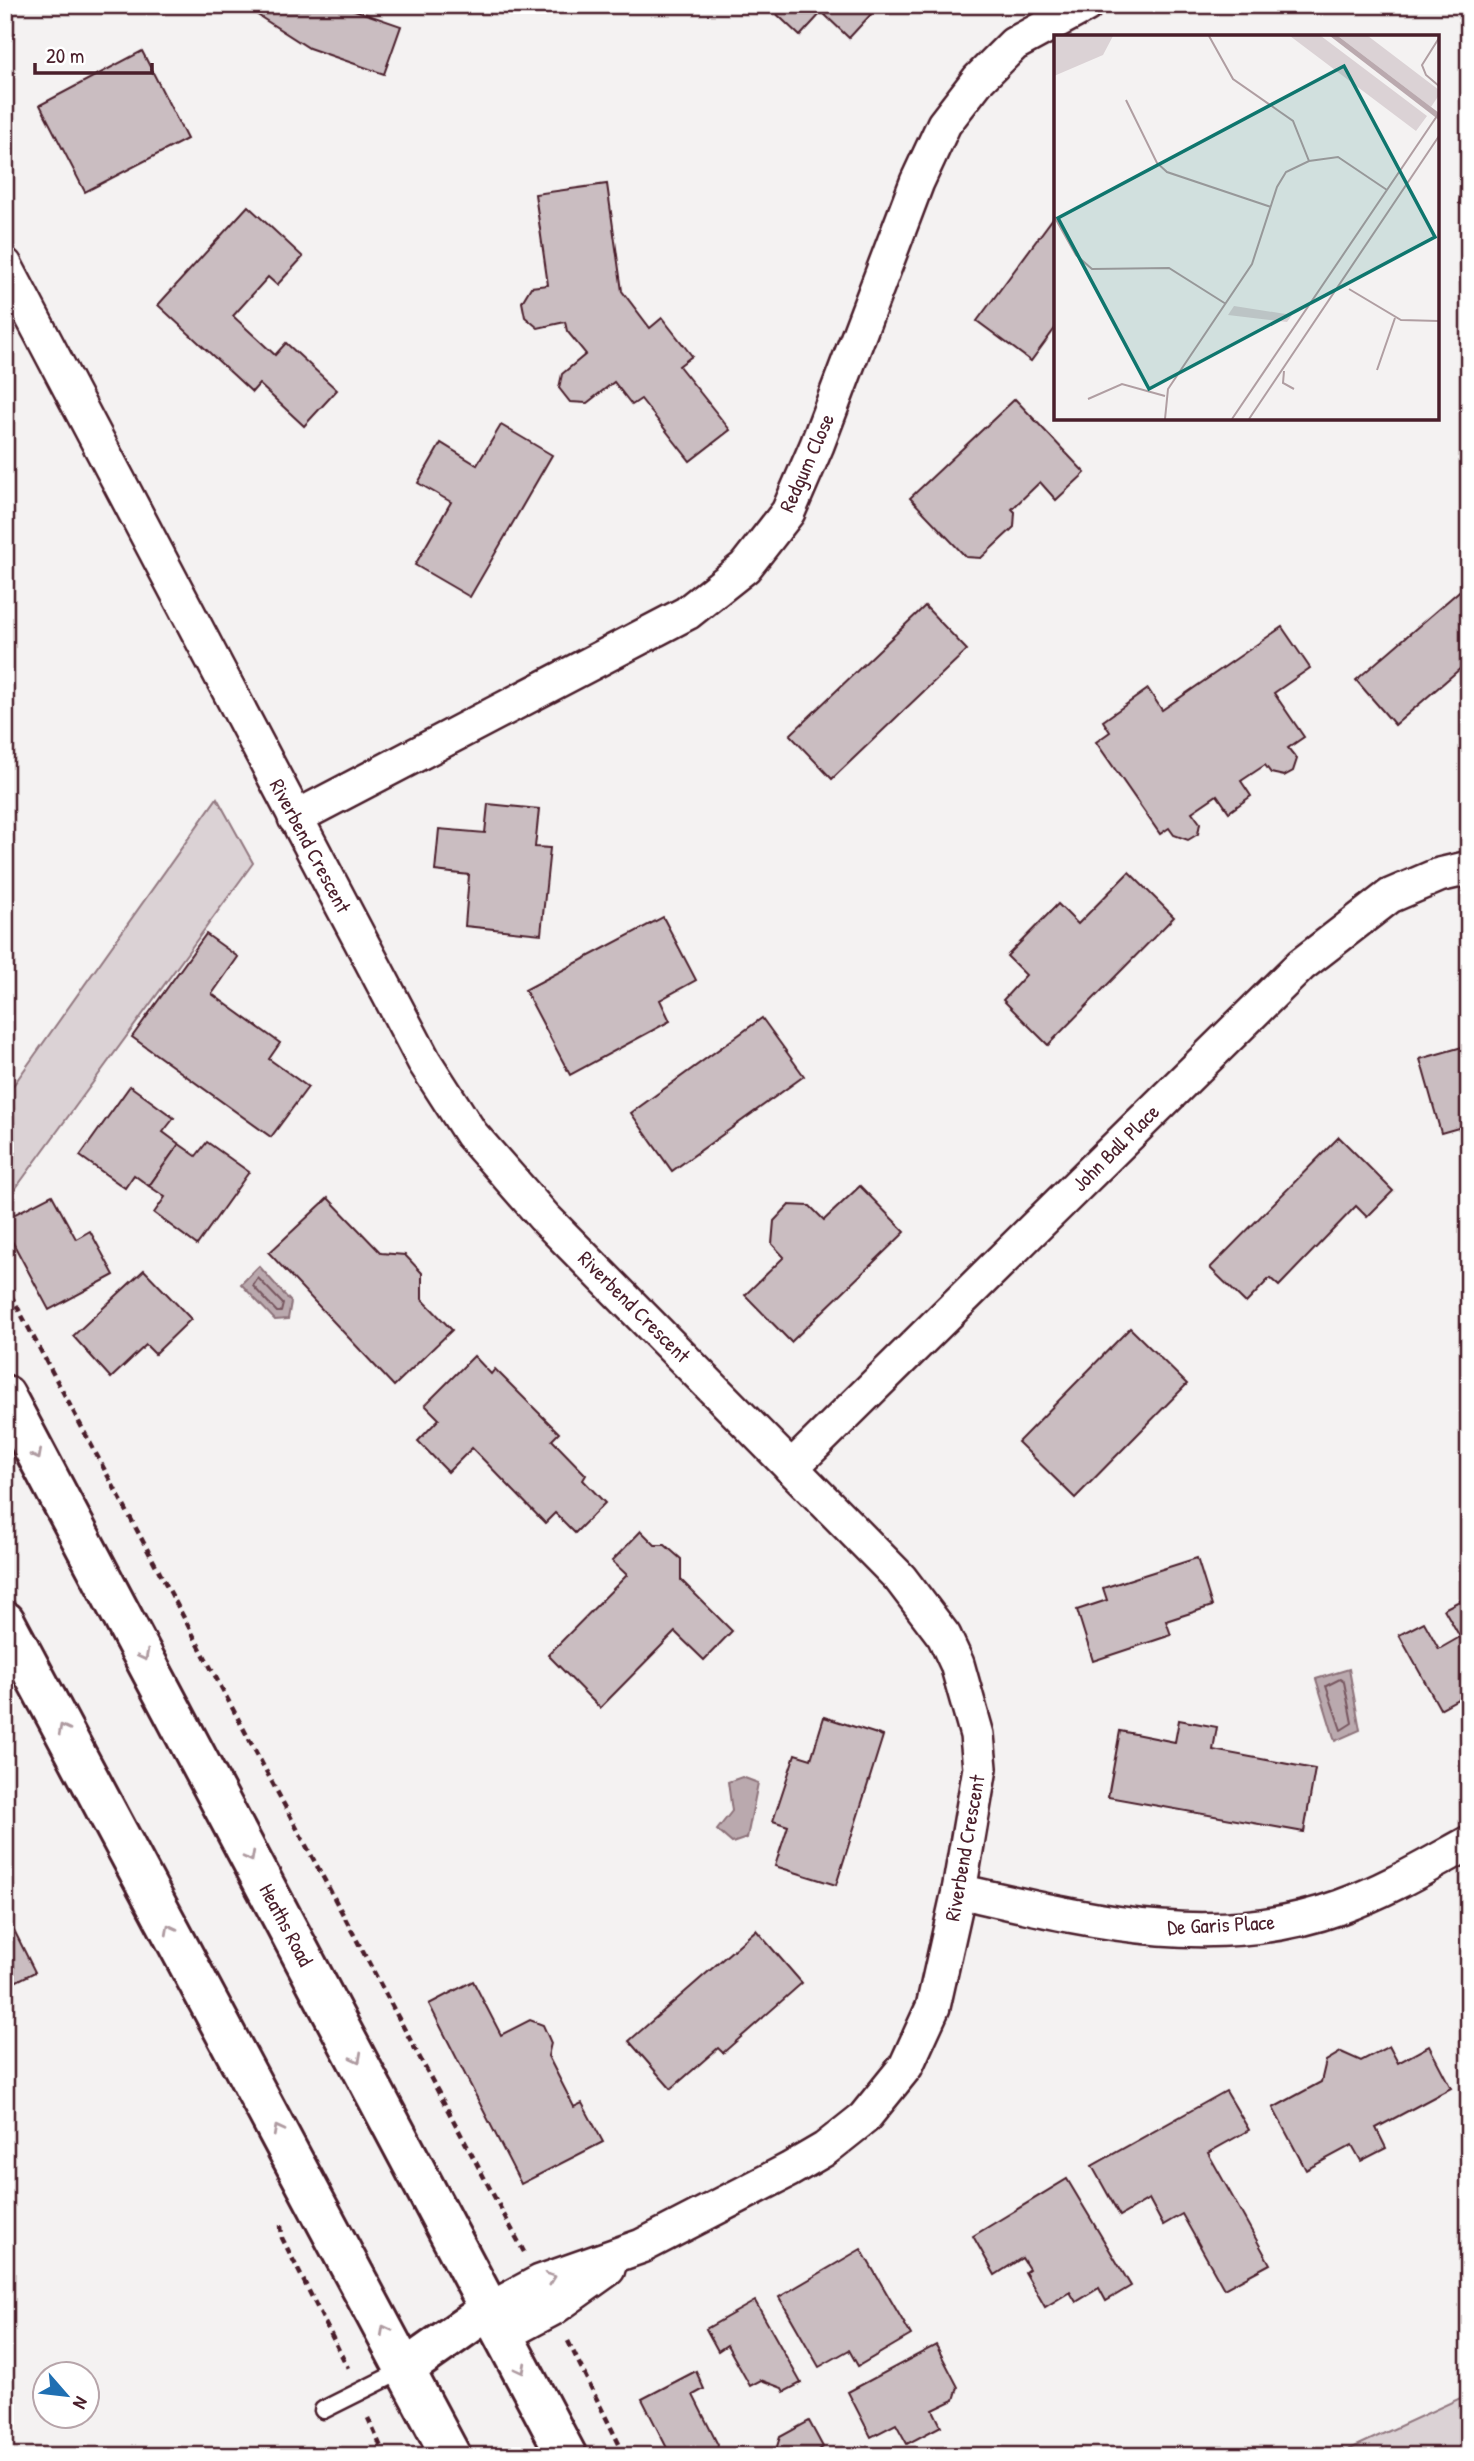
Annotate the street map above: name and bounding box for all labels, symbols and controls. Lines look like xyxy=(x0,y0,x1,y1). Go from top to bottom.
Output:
scale bar xyxy=(35,32,152,76)
inset map xyxy=(1054,35,1439,420)
text: 20 m xyxy=(46,41,84,70)
street label: Redgum Close xyxy=(772,409,841,517)
street label: Riverbend Crescent xyxy=(263,774,358,919)
street label: John Ball Place xyxy=(1066,1098,1166,1198)
street label: Riverbend Crescent xyxy=(572,1244,697,1370)
one-way arrow xyxy=(29,1448,42,1461)
one-way arrow xyxy=(136,1649,149,1662)
one-way arrow xyxy=(58,1723,71,1736)
street label: Riverbend Crescent xyxy=(937,1772,992,1923)
one-way arrow xyxy=(242,1850,256,1863)
street label: Heaths Road xyxy=(253,1878,320,1971)
street label: De Garis Place xyxy=(1166,1907,1275,1942)
one-way arrow xyxy=(165,1924,178,1936)
one-way arrow xyxy=(349,2051,362,2064)
one-way arrow xyxy=(272,2125,286,2137)
one-way arrow xyxy=(544,2273,556,2287)
one-way arrow xyxy=(380,2325,393,2338)
north arrow xyxy=(32,2360,102,2430)
one-way arrow xyxy=(513,2362,526,2374)
text: N xyxy=(67,2392,95,2414)

